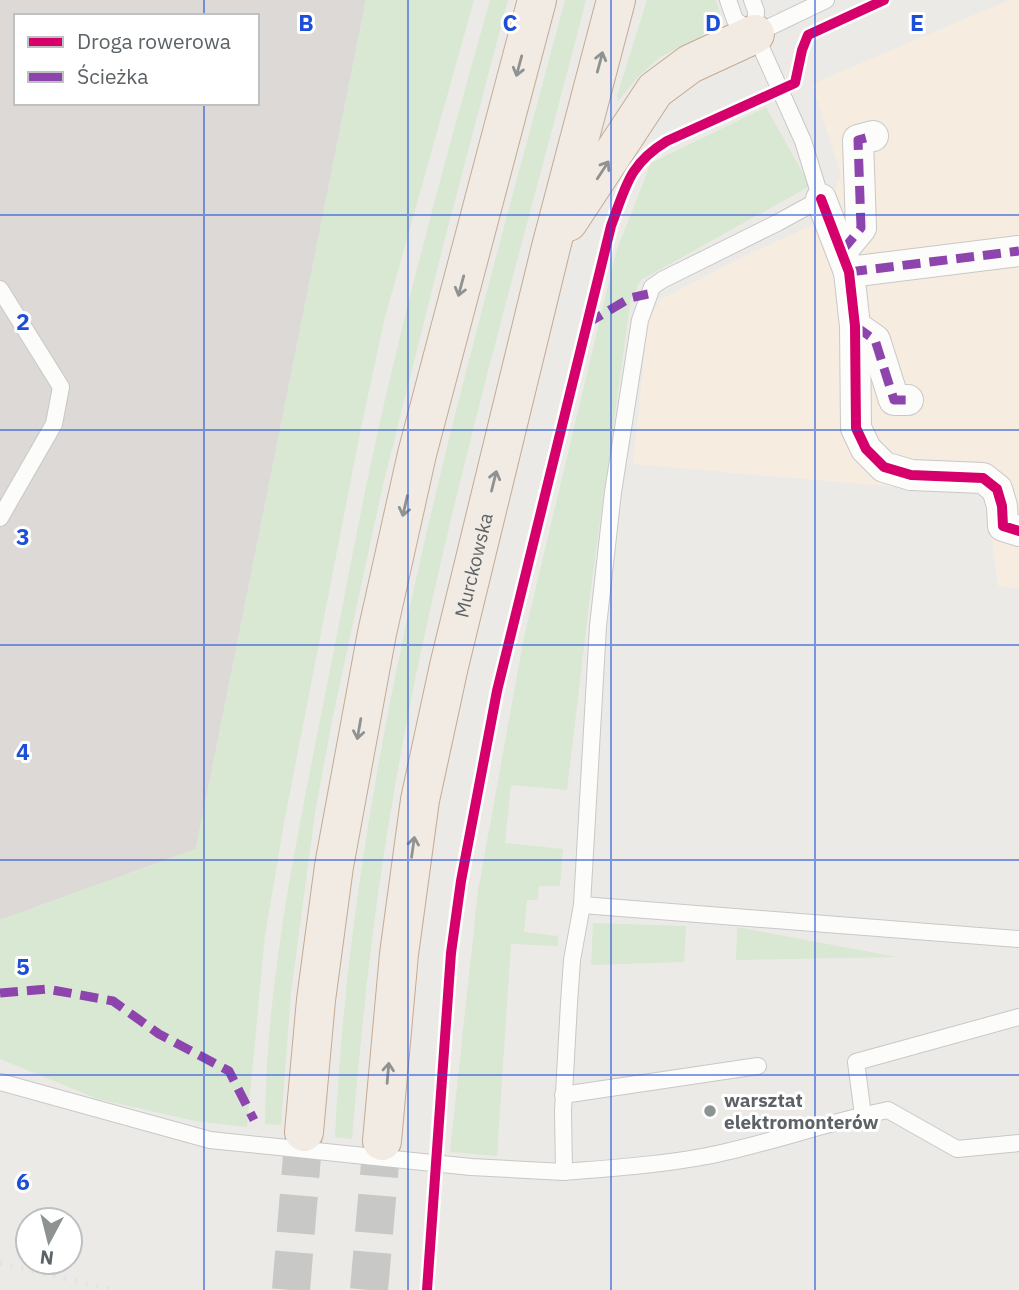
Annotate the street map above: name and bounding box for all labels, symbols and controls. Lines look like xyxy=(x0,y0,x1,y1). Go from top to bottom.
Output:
text: B xyxy=(298,7,314,37)
text: C xyxy=(503,7,518,37)
text: D xyxy=(705,7,721,37)
text: E xyxy=(910,7,924,37)
legend xyxy=(14,14,259,105)
text: Droga rowerowa xyxy=(77,27,231,55)
one-way arrow xyxy=(594,52,607,74)
one-way arrow xyxy=(512,54,525,77)
text: Ścieżka xyxy=(77,62,148,90)
one-way arrow xyxy=(596,161,610,180)
one-way arrow xyxy=(454,274,467,297)
text: 2 xyxy=(16,306,30,336)
one-way arrow xyxy=(488,470,501,493)
one-way arrow xyxy=(398,494,411,517)
street label: Murckowska xyxy=(449,510,498,620)
text: 3 xyxy=(16,521,30,551)
one-way arrow xyxy=(352,717,365,740)
text: 4 xyxy=(16,736,30,766)
one-way arrow xyxy=(407,836,420,859)
text: 5 xyxy=(16,951,30,981)
one-way arrow xyxy=(382,1062,395,1085)
place label: warsztat elektromonterów xyxy=(724,1088,878,1134)
marker: warsztat elektromonterów xyxy=(702,1103,718,1119)
text: 6 xyxy=(16,1166,30,1196)
north arrow xyxy=(14,1206,84,1276)
text: N xyxy=(39,1245,55,1271)

